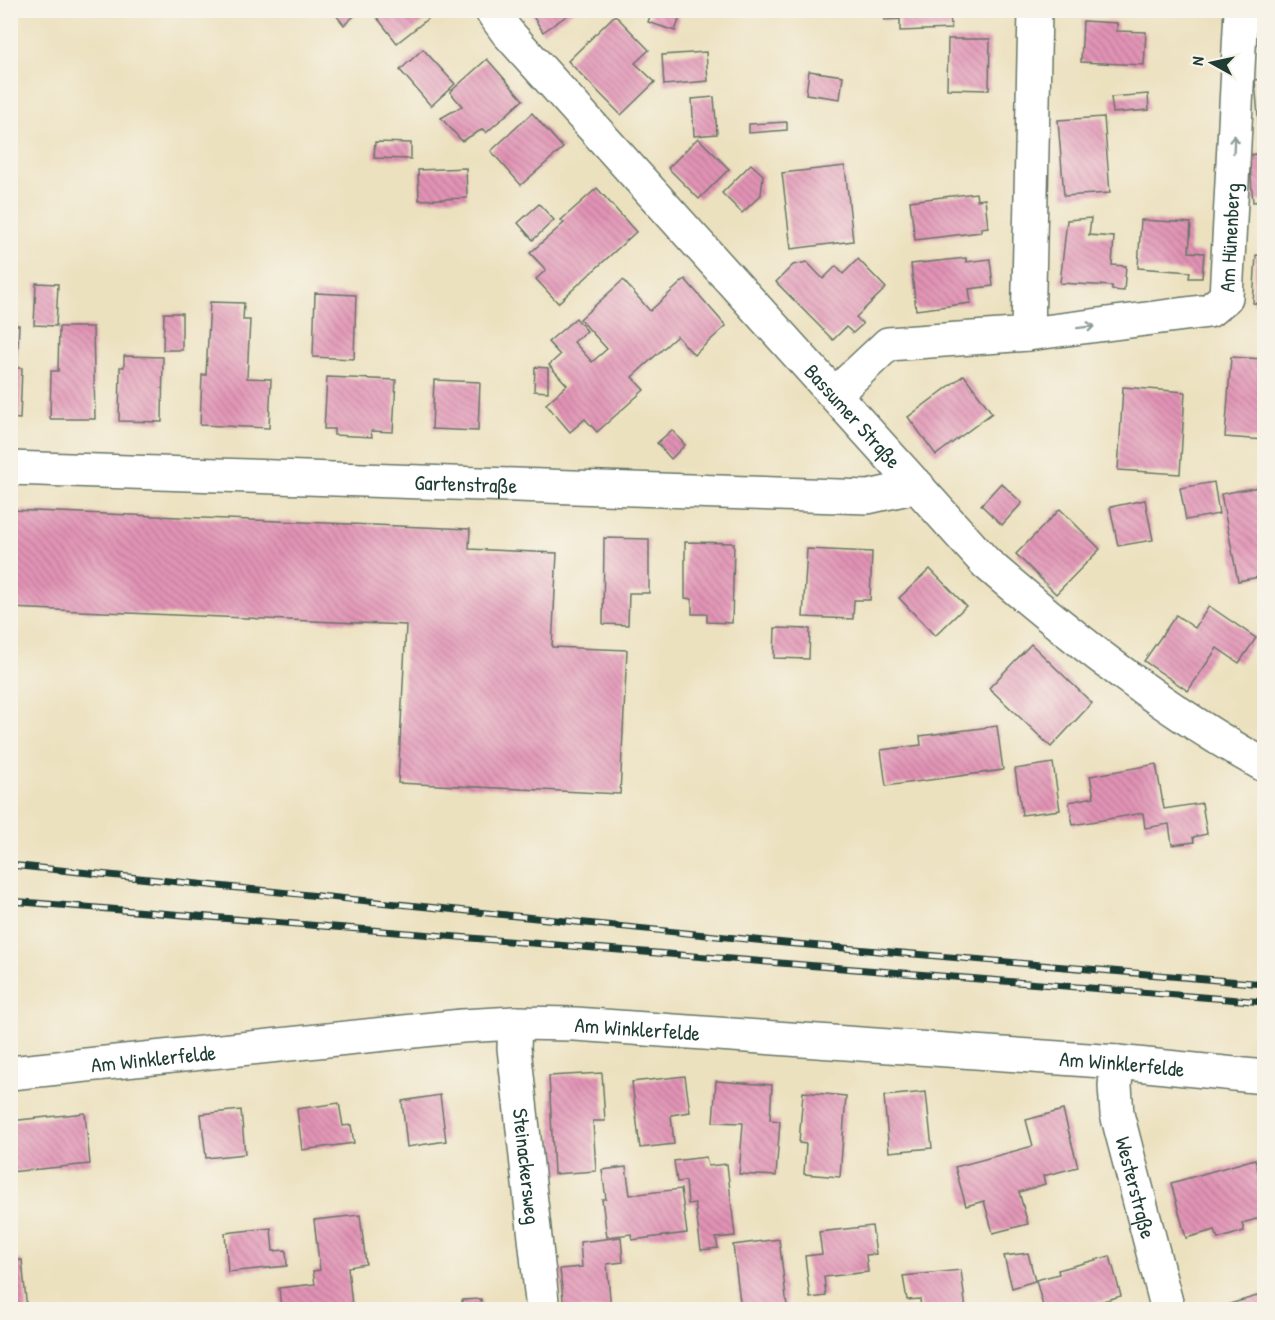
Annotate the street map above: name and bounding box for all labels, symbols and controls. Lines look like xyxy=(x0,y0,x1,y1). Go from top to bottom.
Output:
north arrow xyxy=(1182,33,1242,93)
text: N xyxy=(1186,55,1209,67)
one-way arrow xyxy=(1228,134,1239,154)
street label: Am Hünenberg xyxy=(1212,182,1246,293)
one-way arrow xyxy=(1075,321,1095,332)
street label: Bassumer Straße xyxy=(798,357,908,474)
street label: Gartenstraße xyxy=(414,467,518,500)
street label: Am Winklerfelde xyxy=(574,1010,701,1047)
street label: Am Winklerfelde xyxy=(89,1037,217,1079)
street label: Am Winklerfelde xyxy=(1059,1044,1186,1083)
street label: Steinackersweg xyxy=(506,1107,548,1226)
street label: Westerstraße xyxy=(1109,1133,1163,1241)

